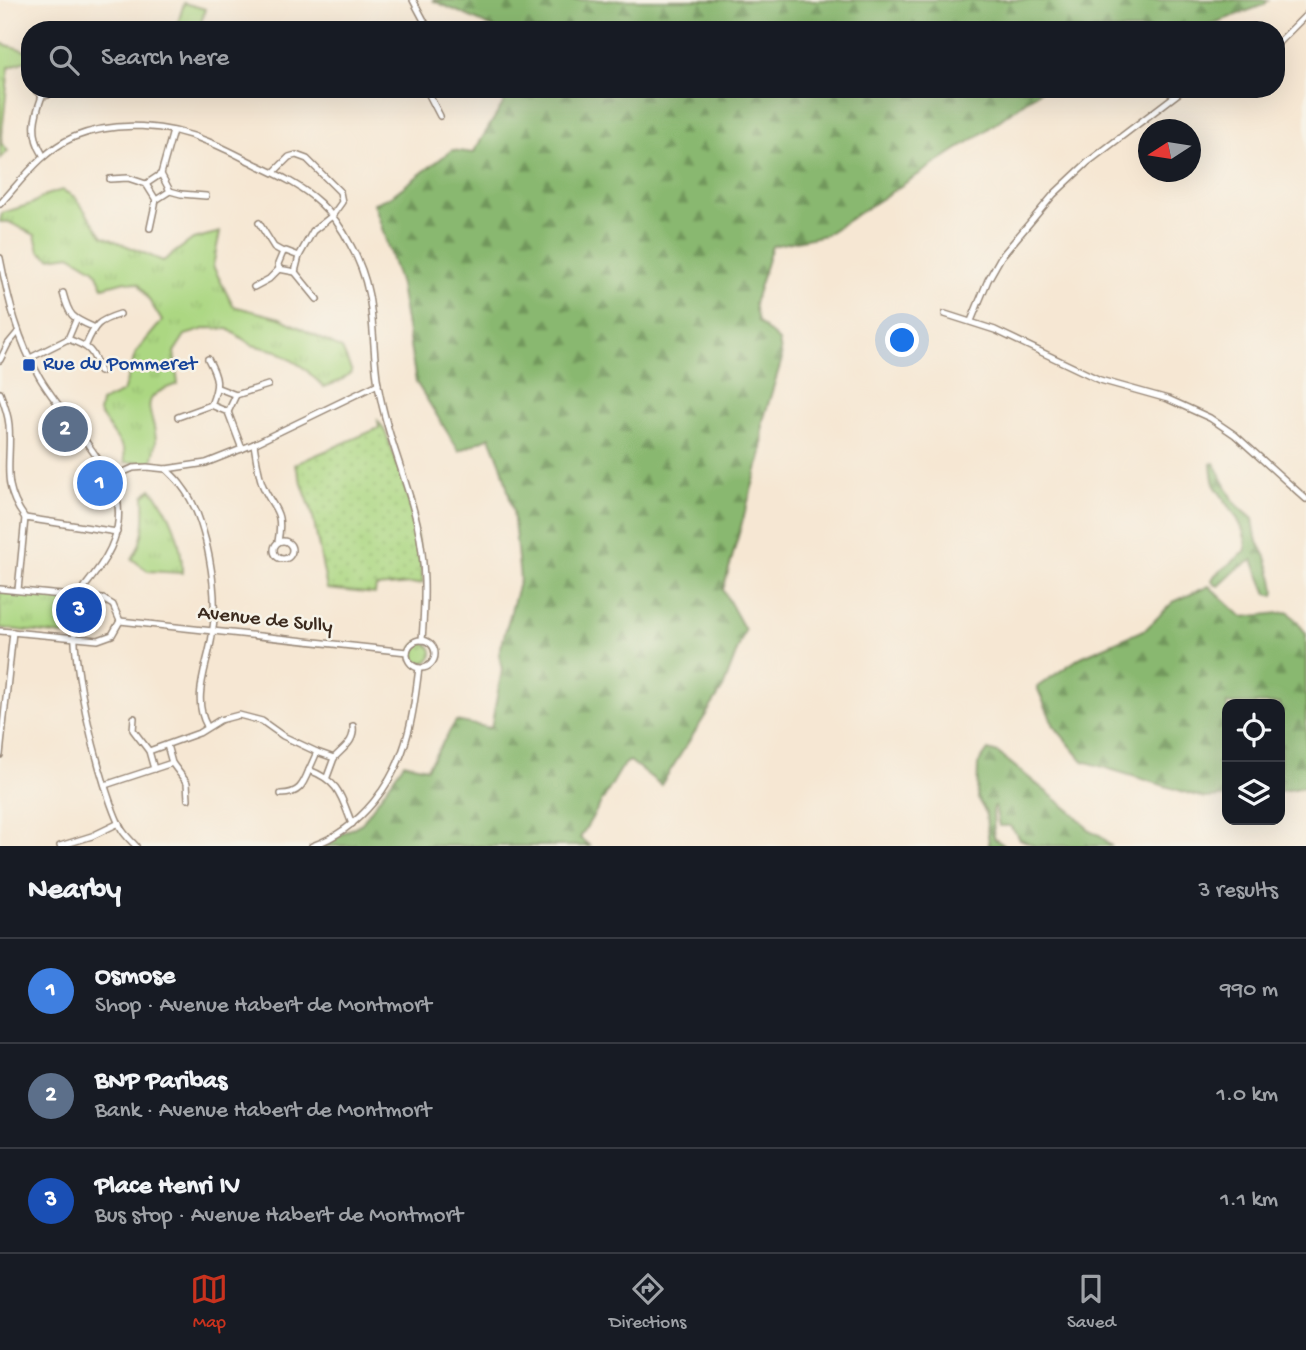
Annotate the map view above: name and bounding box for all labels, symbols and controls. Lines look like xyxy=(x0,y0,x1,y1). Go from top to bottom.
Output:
search box xyxy=(21,21,1285,98)
icon: search xyxy=(45,41,83,79)
text: Search here xyxy=(101,44,229,75)
north arrow xyxy=(1138,119,1201,182)
your location xyxy=(885,323,919,357)
place label: Rue du Pommeret xyxy=(43,353,199,378)
marker: Rue du Pommeret xyxy=(21,357,37,373)
pin: 2 xyxy=(42,403,88,455)
pin: 1 xyxy=(77,457,123,509)
pin: 3 xyxy=(56,584,102,636)
street label: Avenue de Sully xyxy=(196,601,334,641)
map controls xyxy=(1222,699,1285,825)
button: locate xyxy=(1222,699,1285,762)
button: layers xyxy=(1222,762,1285,825)
text: Nearby xyxy=(28,874,121,909)
text: 3 results xyxy=(1198,878,1278,905)
text: Osmose xyxy=(95,962,175,993)
text: 1 xyxy=(46,977,56,1004)
text: 990 m xyxy=(1220,977,1278,1004)
text: Shop · Avenue Habert de Montmort xyxy=(95,993,432,1020)
text: BNP Paribas xyxy=(95,1067,227,1098)
text: 2 xyxy=(45,1082,57,1109)
text: 1.0 km xyxy=(1216,1082,1278,1109)
text: Bank · Avenue Habert de Montmort xyxy=(95,1098,431,1125)
text: Place Henri IV xyxy=(95,1172,240,1203)
text: 3 xyxy=(45,1187,57,1214)
text: 1.1 km xyxy=(1220,1187,1278,1214)
text: Bus stop · Avenue Habert de Montmort xyxy=(95,1203,463,1230)
tab: Map xyxy=(190,1270,228,1335)
tab: Directions xyxy=(609,1270,686,1335)
tab: Saved xyxy=(1067,1270,1116,1335)

